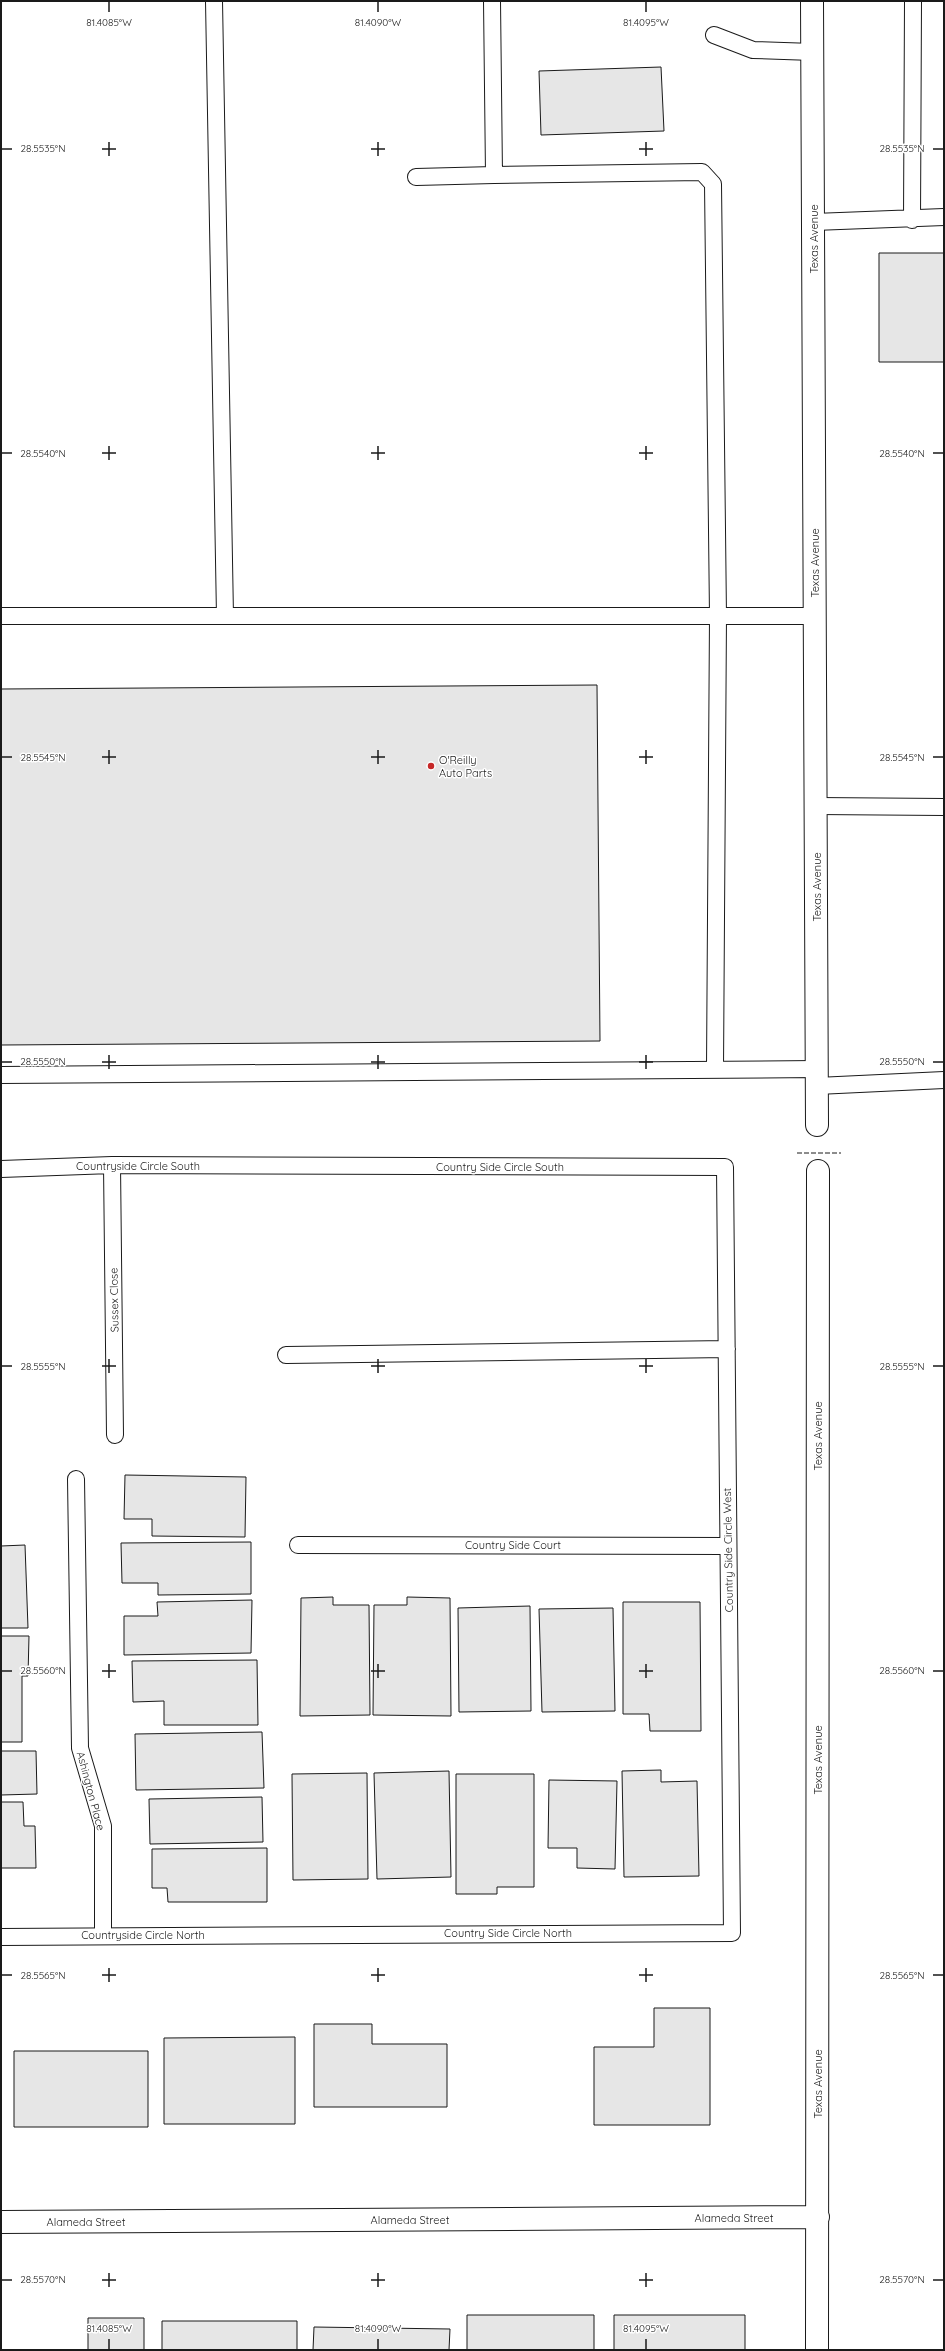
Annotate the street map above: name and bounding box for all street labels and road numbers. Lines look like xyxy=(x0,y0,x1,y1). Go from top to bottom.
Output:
street label: Texas Avenue xyxy=(807,204,821,274)
street label: Texas Avenue xyxy=(808,528,822,598)
street label: Texas Avenue xyxy=(810,852,824,922)
street label: Countryside Circle South xyxy=(76,1159,200,1173)
street label: Country Side Circle South xyxy=(436,1160,564,1174)
street label: Sussex Close xyxy=(106,1267,122,1333)
street label: Texas Avenue xyxy=(811,1401,825,1471)
street label: Country Side Circle West xyxy=(720,1487,736,1612)
street label: Country Side Court xyxy=(465,1538,561,1552)
street label: Texas Avenue xyxy=(811,1725,825,1795)
street label: Ashington Place xyxy=(74,1750,108,1832)
street label: Country Side Circle North xyxy=(444,1926,572,1940)
street label: Countryside Circle North xyxy=(81,1928,205,1942)
street label: Texas Avenue xyxy=(811,2049,825,2119)
street label: Alameda Street xyxy=(695,2211,774,2225)
street label: Alameda Street xyxy=(371,2213,450,2227)
street label: Alameda Street xyxy=(47,2215,126,2229)

